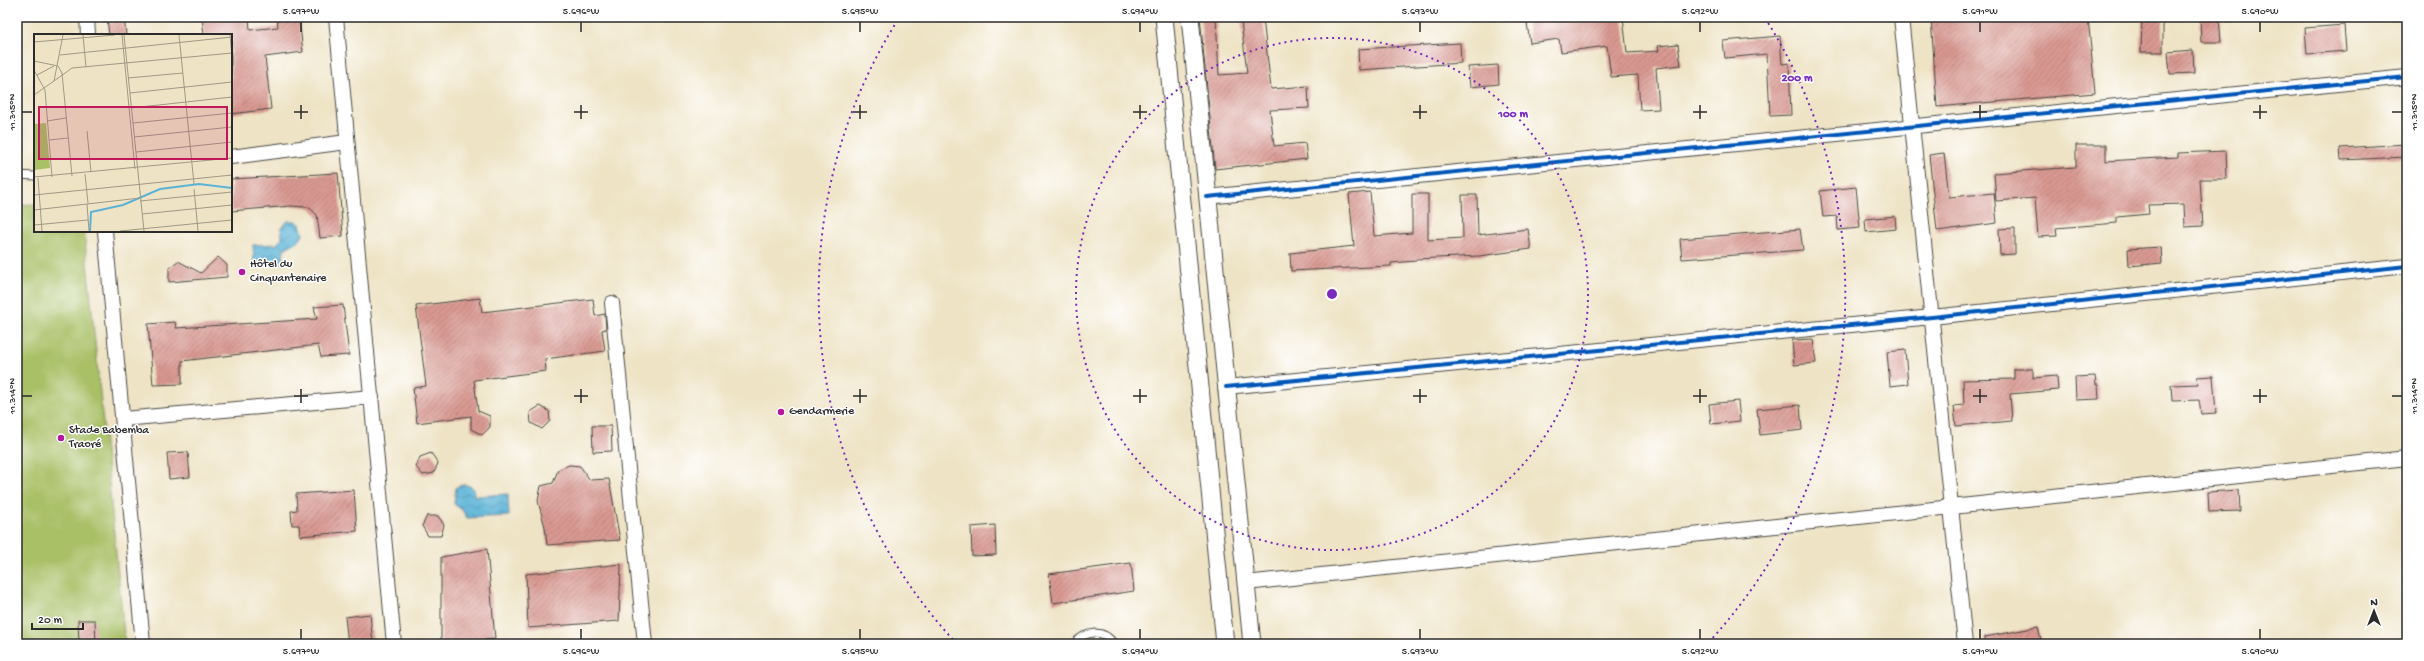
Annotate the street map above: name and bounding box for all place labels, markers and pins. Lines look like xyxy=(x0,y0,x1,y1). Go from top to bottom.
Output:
place label: Hôtel du Cinquantenaire xyxy=(250,258,327,286)
marker: Hôtel du Cinquantenaire xyxy=(237,267,247,277)
centre of rings xyxy=(1325,287,1339,301)
place label: Gendarmerie xyxy=(789,405,855,419)
marker: Gendarmerie xyxy=(776,407,786,417)
place label: Stade Babemba Traoré xyxy=(68,424,149,452)
marker: Stade Babemba Traoré xyxy=(56,433,66,443)

